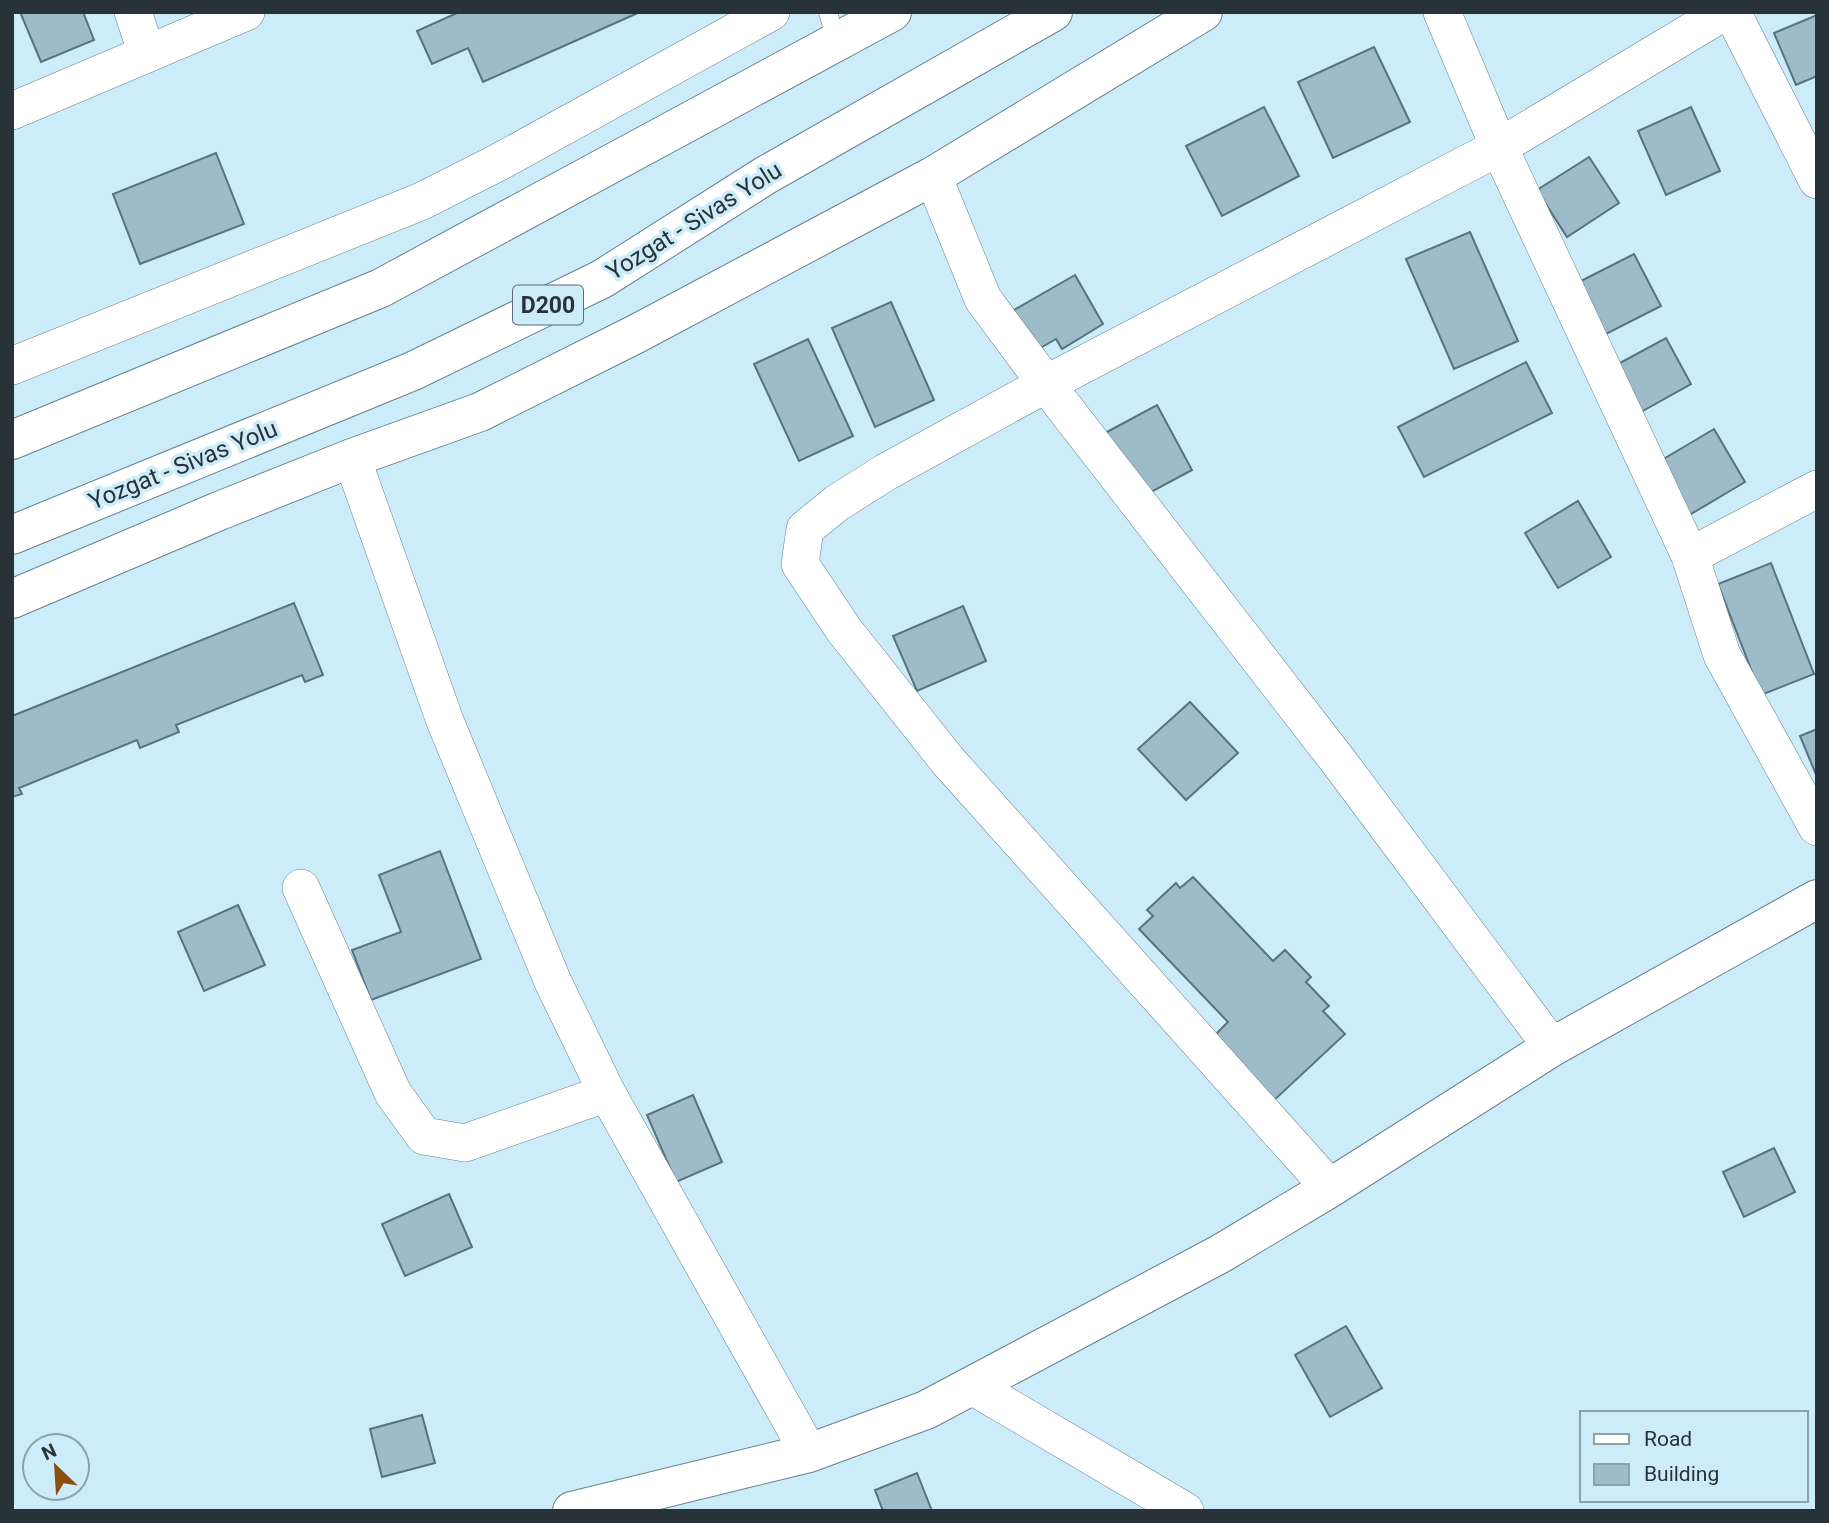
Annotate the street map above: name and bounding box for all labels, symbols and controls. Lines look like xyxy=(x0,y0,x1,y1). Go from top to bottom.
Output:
street label: Yozgat - Sivas Yolu xyxy=(601,156,787,286)
road number: D200 xyxy=(513,286,583,324)
street label: Yozgat - Sivas Yolu xyxy=(85,414,281,516)
legend xyxy=(1580,1411,1808,1502)
text: Road xyxy=(1644,1427,1692,1451)
north arrow xyxy=(21,1432,91,1502)
text: N xyxy=(38,1439,60,1465)
text: Building xyxy=(1644,1462,1719,1486)

